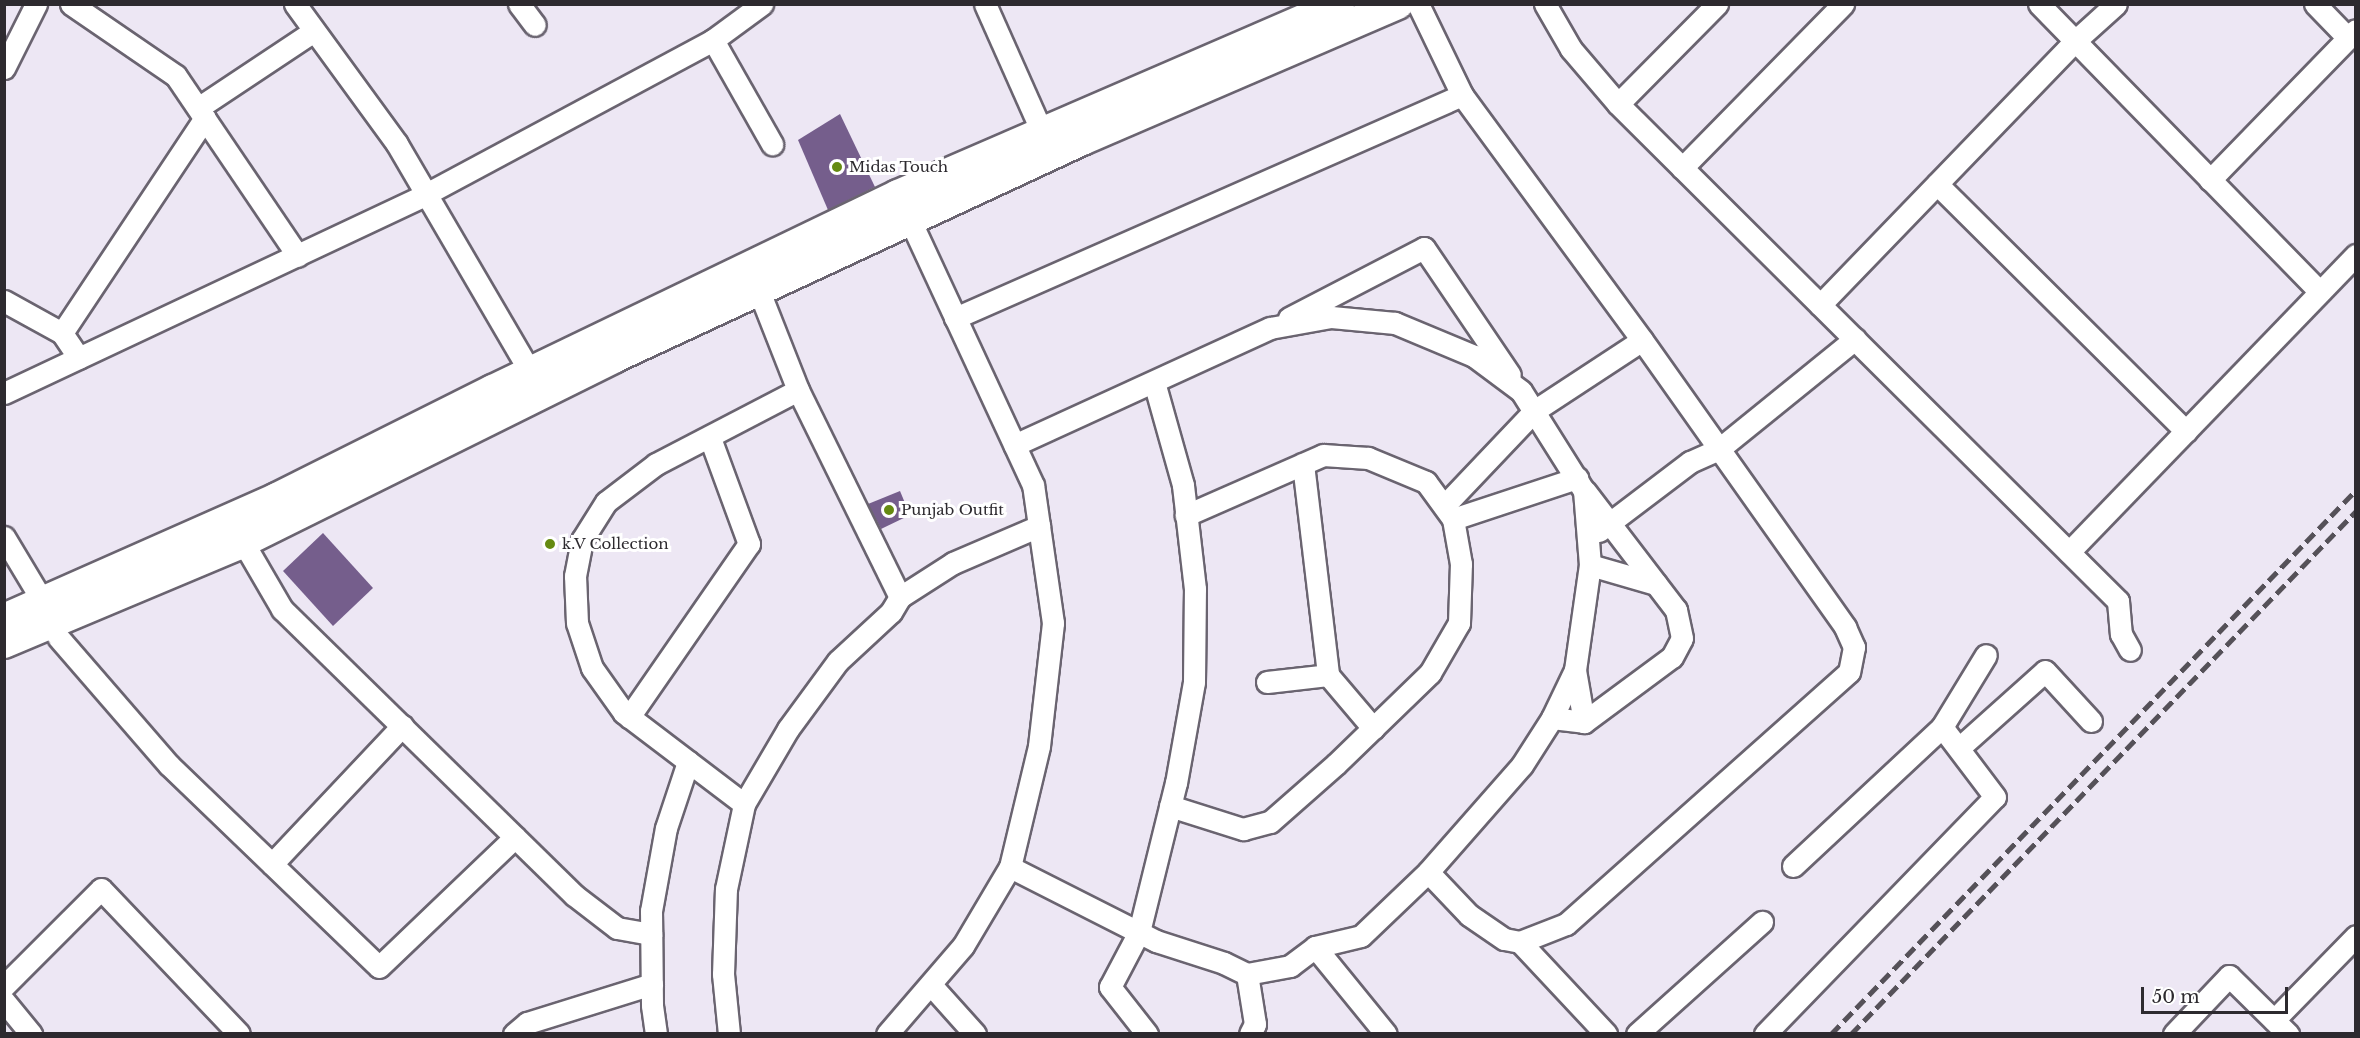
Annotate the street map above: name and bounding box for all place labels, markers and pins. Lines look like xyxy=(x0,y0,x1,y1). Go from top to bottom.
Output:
place label: Midas Touch xyxy=(849,158,949,176)
marker: Midas Touch xyxy=(830,160,844,174)
place label: Punjab Outfit xyxy=(901,501,1004,519)
marker: Punjab Outfit xyxy=(882,503,896,517)
place label: k.V Collection xyxy=(562,535,669,553)
marker: k.V Collection xyxy=(543,537,557,551)

